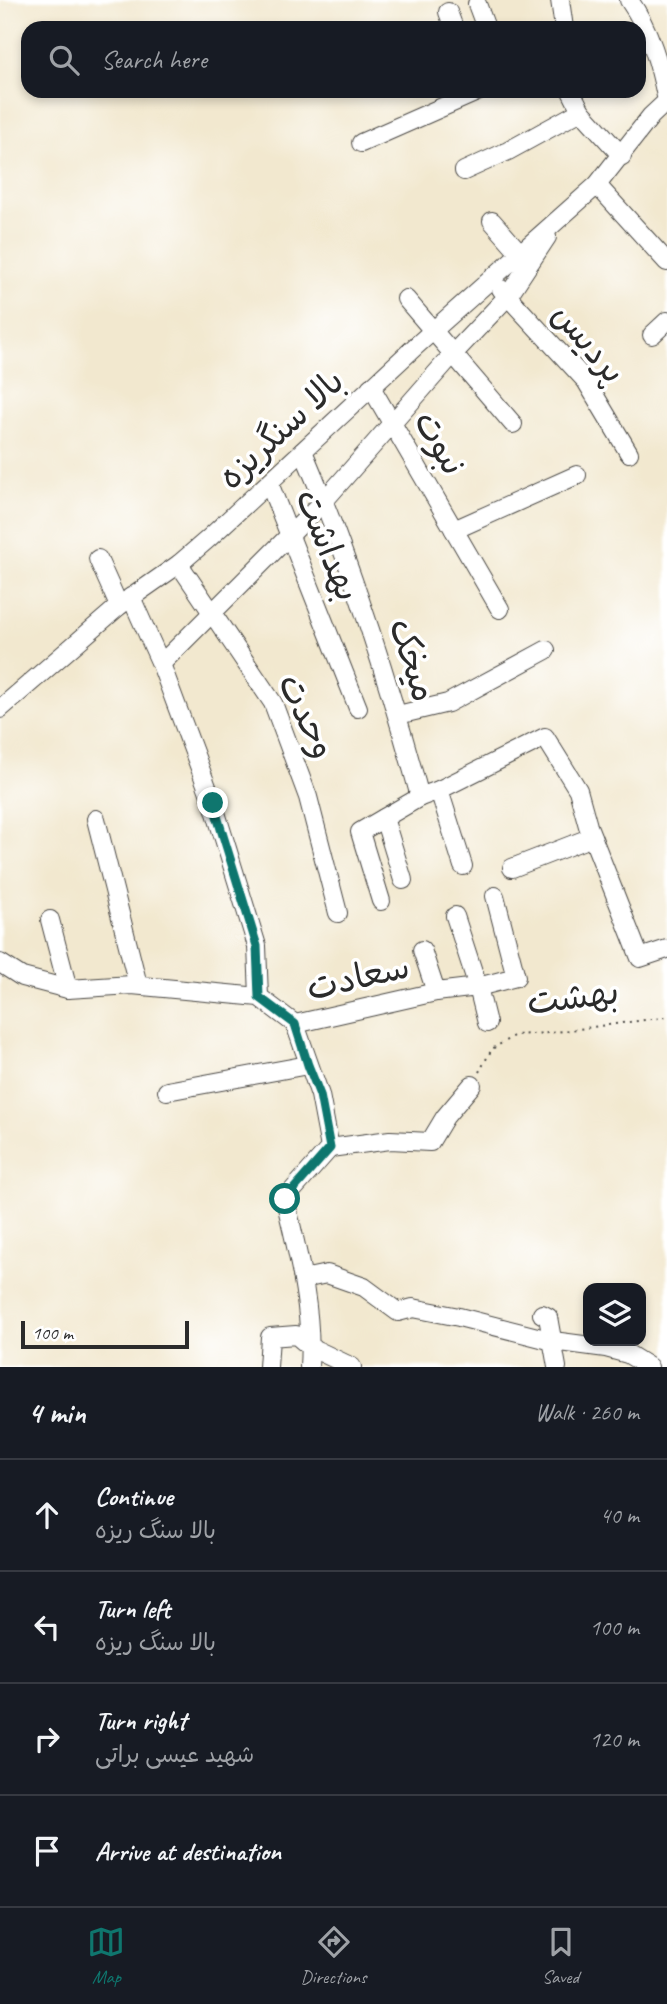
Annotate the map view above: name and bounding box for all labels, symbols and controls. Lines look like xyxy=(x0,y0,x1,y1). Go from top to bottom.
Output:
search box xyxy=(21,21,646,98)
icon: search xyxy=(45,41,83,79)
text: Search here xyxy=(101,43,207,76)
street label: پردیس xyxy=(542,293,636,393)
street label: بالا سنگریزه xyxy=(208,359,354,499)
street label: نبوت xyxy=(404,403,476,483)
street label: بهداشت xyxy=(285,482,371,608)
street label: میخک xyxy=(379,613,447,707)
street label: وحدت xyxy=(268,666,346,766)
route end xyxy=(197,787,228,818)
street label: سعادت xyxy=(302,943,414,1011)
street label: بهشت xyxy=(524,969,622,1025)
route start xyxy=(269,1183,300,1214)
map controls xyxy=(583,1283,646,1346)
button: layers xyxy=(583,1283,646,1346)
scale bar xyxy=(21,1318,189,1350)
text: 100 m xyxy=(32,1321,73,1345)
text: 4 min xyxy=(28,1394,85,1432)
text: Walk · 260 m xyxy=(535,1398,639,1427)
text: Continue xyxy=(95,1480,173,1513)
icon: ahead xyxy=(28,1496,66,1534)
text: 40 m xyxy=(600,1501,639,1530)
text: بالا سنگ ریزه xyxy=(95,1516,216,1545)
text: Turn left xyxy=(95,1592,170,1625)
icon: left xyxy=(28,1608,66,1646)
text: 100 m xyxy=(590,1613,639,1642)
text: بالا سنگ ریزه xyxy=(95,1628,216,1657)
text: Turn right xyxy=(95,1704,186,1737)
icon: right xyxy=(28,1720,66,1758)
text: 120 m xyxy=(590,1725,639,1754)
text: شهید عیسی براتی xyxy=(95,1740,254,1769)
icon: arrive xyxy=(28,1832,66,1870)
text: Arrive at destination xyxy=(95,1835,281,1868)
tab: Map xyxy=(87,1923,125,1989)
tab: Directions xyxy=(300,1923,367,1989)
tab: Saved xyxy=(542,1923,580,1989)

